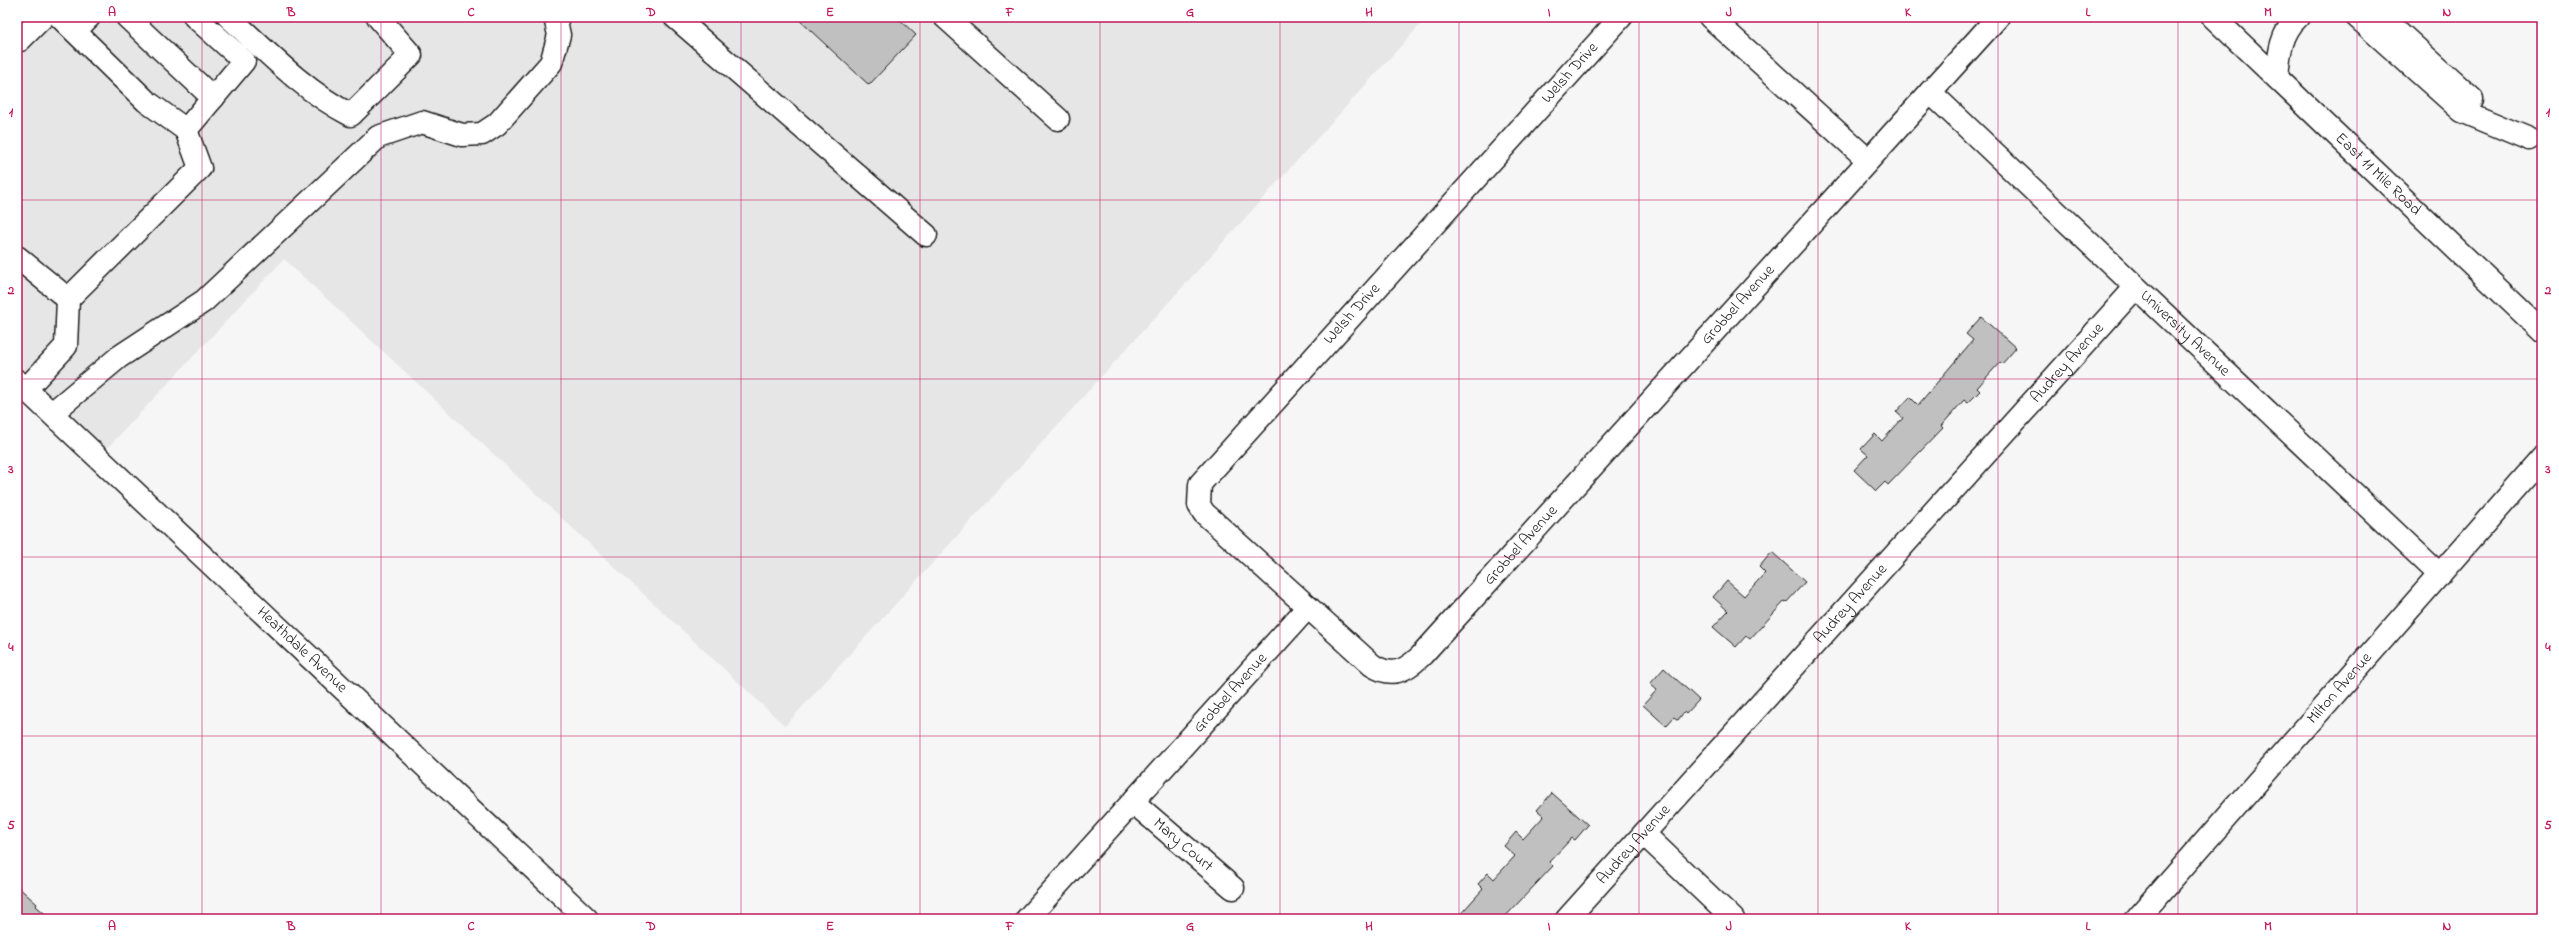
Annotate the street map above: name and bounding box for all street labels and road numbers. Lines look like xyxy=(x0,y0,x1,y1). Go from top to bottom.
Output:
street label: Welsh Drive xyxy=(1536,36,1605,109)
street label: East 11 Mile Road xyxy=(2329,127,2427,222)
street label: Grobbel Avenue xyxy=(1695,259,1781,350)
street label: Welsh Drive xyxy=(1318,277,1387,350)
street label: University Avenue xyxy=(2134,284,2236,383)
street label: Audrey Avenue xyxy=(2025,317,2111,409)
street label: Grobbel Avenue xyxy=(1478,499,1564,591)
street label: Audrey Avenue xyxy=(1808,558,1894,649)
street label: Heathdale Avenue xyxy=(251,601,354,700)
street label: Milton Avenue xyxy=(2301,646,2378,730)
street label: Grobbel Avenue xyxy=(1188,647,1274,739)
street label: Audrey Avenue xyxy=(1591,799,1677,890)
street label: Mary Court xyxy=(1148,812,1219,878)

